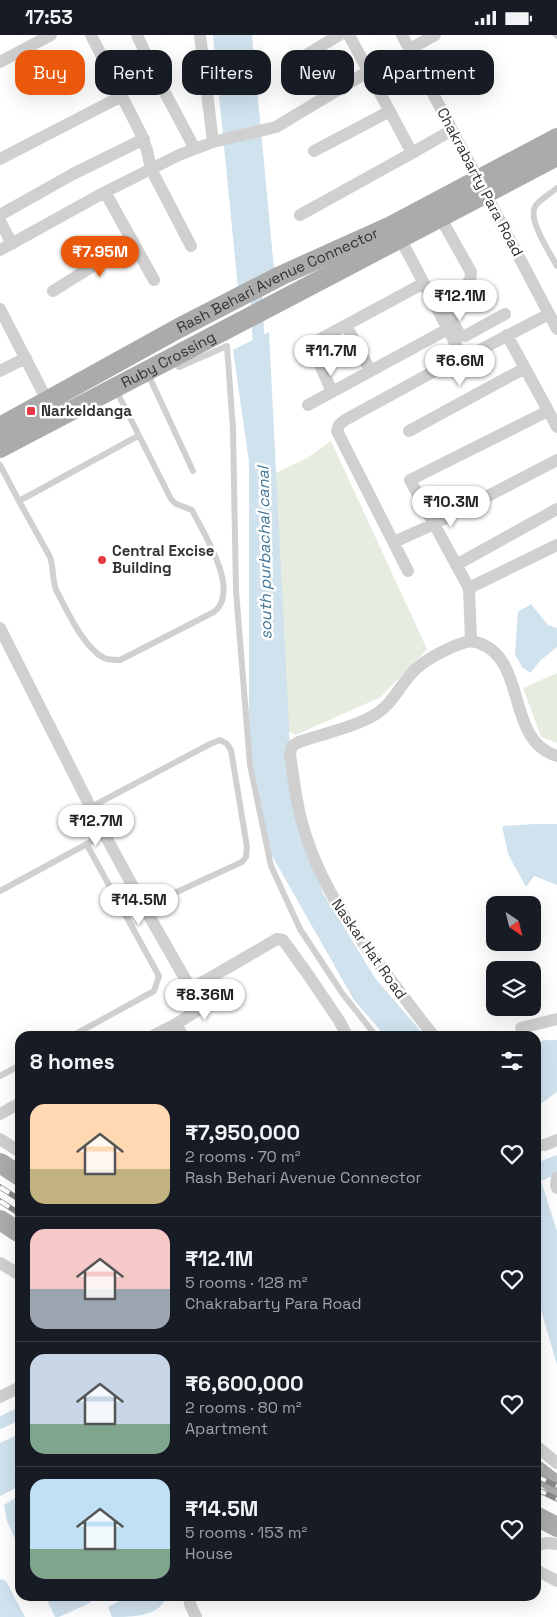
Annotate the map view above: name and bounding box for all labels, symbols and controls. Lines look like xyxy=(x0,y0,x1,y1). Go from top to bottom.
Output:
text: 17:53 xyxy=(25,5,73,30)
chip: Buy xyxy=(15,50,85,95)
chip: Rent xyxy=(95,50,172,95)
chip: Filters xyxy=(182,50,271,95)
chip: New xyxy=(281,50,354,95)
chip: Apartment xyxy=(364,50,494,95)
street label: Chakrabarty Para Road xyxy=(433,104,528,259)
street label: Rash Behari Avenue Connector xyxy=(173,223,381,337)
pin: ₹7.95M xyxy=(59,235,141,278)
text: ₹7.95M xyxy=(72,241,128,262)
pin: ₹12.1M xyxy=(419,279,501,322)
text: ₹12.1M xyxy=(434,285,486,306)
street label: Ruby Crossing xyxy=(118,327,219,392)
pin: ₹11.7M xyxy=(290,335,372,377)
text: ₹11.7M xyxy=(305,340,357,361)
pin: ₹6.6M xyxy=(425,345,495,387)
text: ₹6.6M xyxy=(436,350,484,371)
place label: Narkeldanga xyxy=(41,401,132,420)
marker: Narkeldanga xyxy=(25,405,37,417)
water label: south purbachal canal xyxy=(252,464,277,640)
pin: ₹10.3M xyxy=(410,485,492,528)
text: ₹10.3M xyxy=(423,491,479,512)
place label: Central Excise Building xyxy=(112,541,215,577)
marker: Central Excise Building xyxy=(96,554,108,566)
pin: ₹12.7M xyxy=(55,805,137,847)
text: ₹12.7M xyxy=(69,810,123,831)
pin: ₹14.5M xyxy=(98,883,180,926)
text: ₹14.5M xyxy=(111,889,167,910)
street label: Naskar Hat Road xyxy=(328,895,411,1003)
north arrow xyxy=(486,896,541,951)
map controls xyxy=(486,896,541,1016)
button: layers xyxy=(486,961,541,1016)
pin: ₹8.36M xyxy=(164,979,246,1021)
text: ₹8.36M xyxy=(176,984,234,1005)
icon: filters xyxy=(498,1047,526,1075)
text: 8 homes xyxy=(30,1048,115,1075)
text: ₹7,950,000 xyxy=(185,1119,300,1146)
icon: home xyxy=(70,1124,130,1184)
icon: heart xyxy=(498,1140,526,1168)
text: 2 rooms · 70 m² xyxy=(185,1146,301,1167)
text: Rash Behari Avenue Connector xyxy=(185,1167,422,1188)
text: ₹12.1M xyxy=(185,1245,253,1272)
icon: home xyxy=(70,1249,130,1309)
icon: heart xyxy=(498,1265,526,1293)
text: 5 rooms · 128 m² xyxy=(185,1272,308,1293)
text: Chakrabarty Para Road xyxy=(185,1293,362,1314)
text: ₹6,600,000 xyxy=(185,1370,304,1397)
icon: home xyxy=(70,1374,130,1434)
icon: heart xyxy=(498,1390,526,1418)
text: 2 rooms · 80 m² xyxy=(185,1397,302,1418)
text: Apartment xyxy=(185,1418,268,1439)
text: ₹14.5M xyxy=(185,1495,258,1522)
icon: home xyxy=(70,1499,130,1559)
icon: heart xyxy=(498,1515,526,1543)
text: 5 rooms · 153 m² xyxy=(185,1522,307,1543)
text: House xyxy=(185,1543,233,1564)

